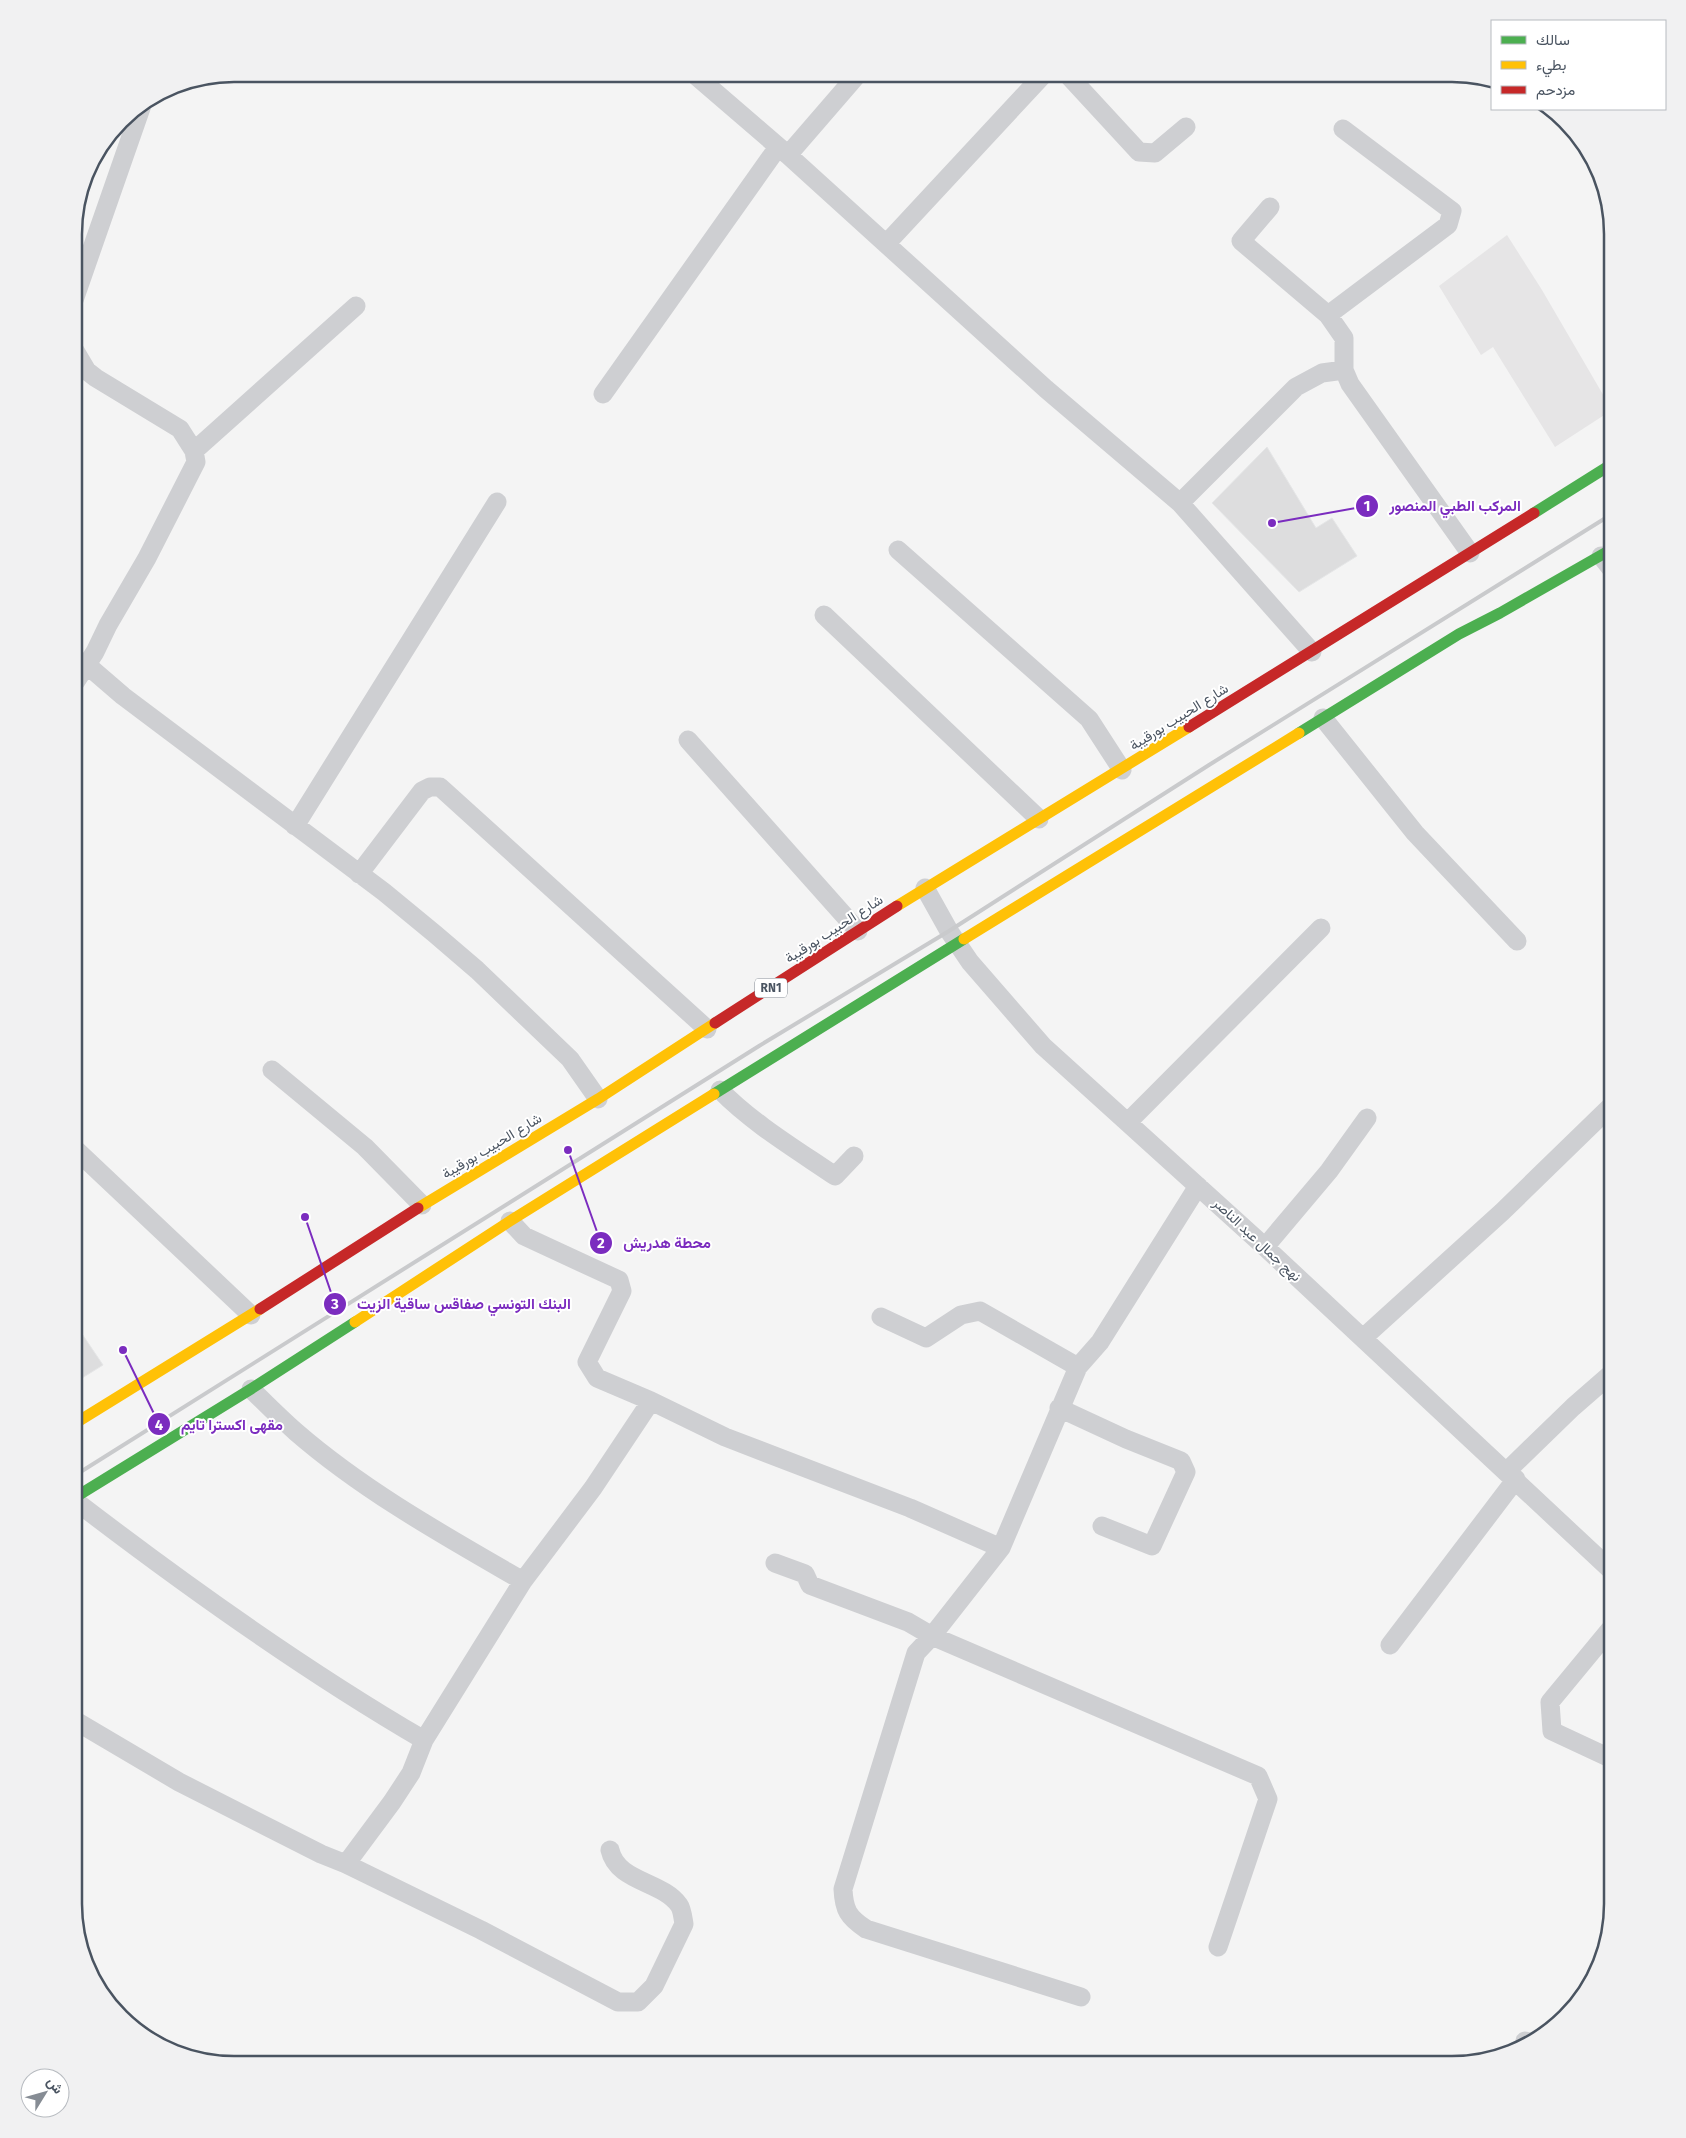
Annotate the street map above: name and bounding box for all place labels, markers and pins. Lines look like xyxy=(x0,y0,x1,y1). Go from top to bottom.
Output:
callout: المركب الطبي المنصور xyxy=(1354,491,1531,521)
callout: محطة هدريش xyxy=(588,1228,721,1258)
callout: البنك التونسي صفاقس ساقية الزيت xyxy=(322,1289,581,1319)
callout: مقهى اكسترا تايم xyxy=(146,1409,293,1439)

